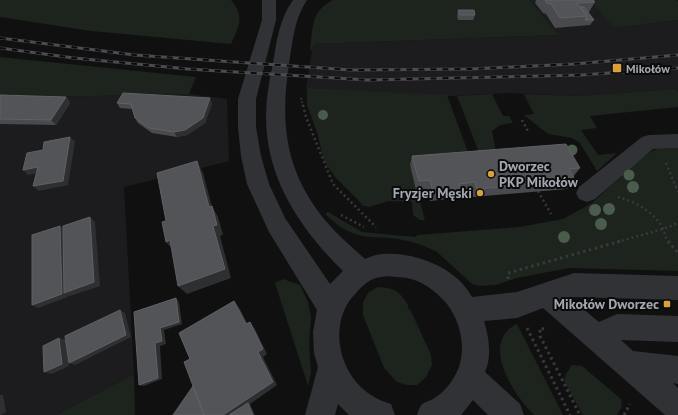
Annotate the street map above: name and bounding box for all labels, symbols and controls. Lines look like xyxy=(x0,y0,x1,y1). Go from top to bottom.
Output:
place label: Mikołów xyxy=(626,61,670,76)
marker: Mikołów xyxy=(611,62,623,74)
place label: Dworzec PKP Mikołów xyxy=(499,157,579,191)
marker: Dworzec PKP Mikołów xyxy=(486,169,496,179)
place label: Fryzjer Męski xyxy=(393,184,472,202)
marker: Fryzjer Męski xyxy=(475,188,485,198)
place label: Mikołów Dworzec xyxy=(554,295,659,313)
marker: Mikołów Dworzec xyxy=(662,299,672,309)

